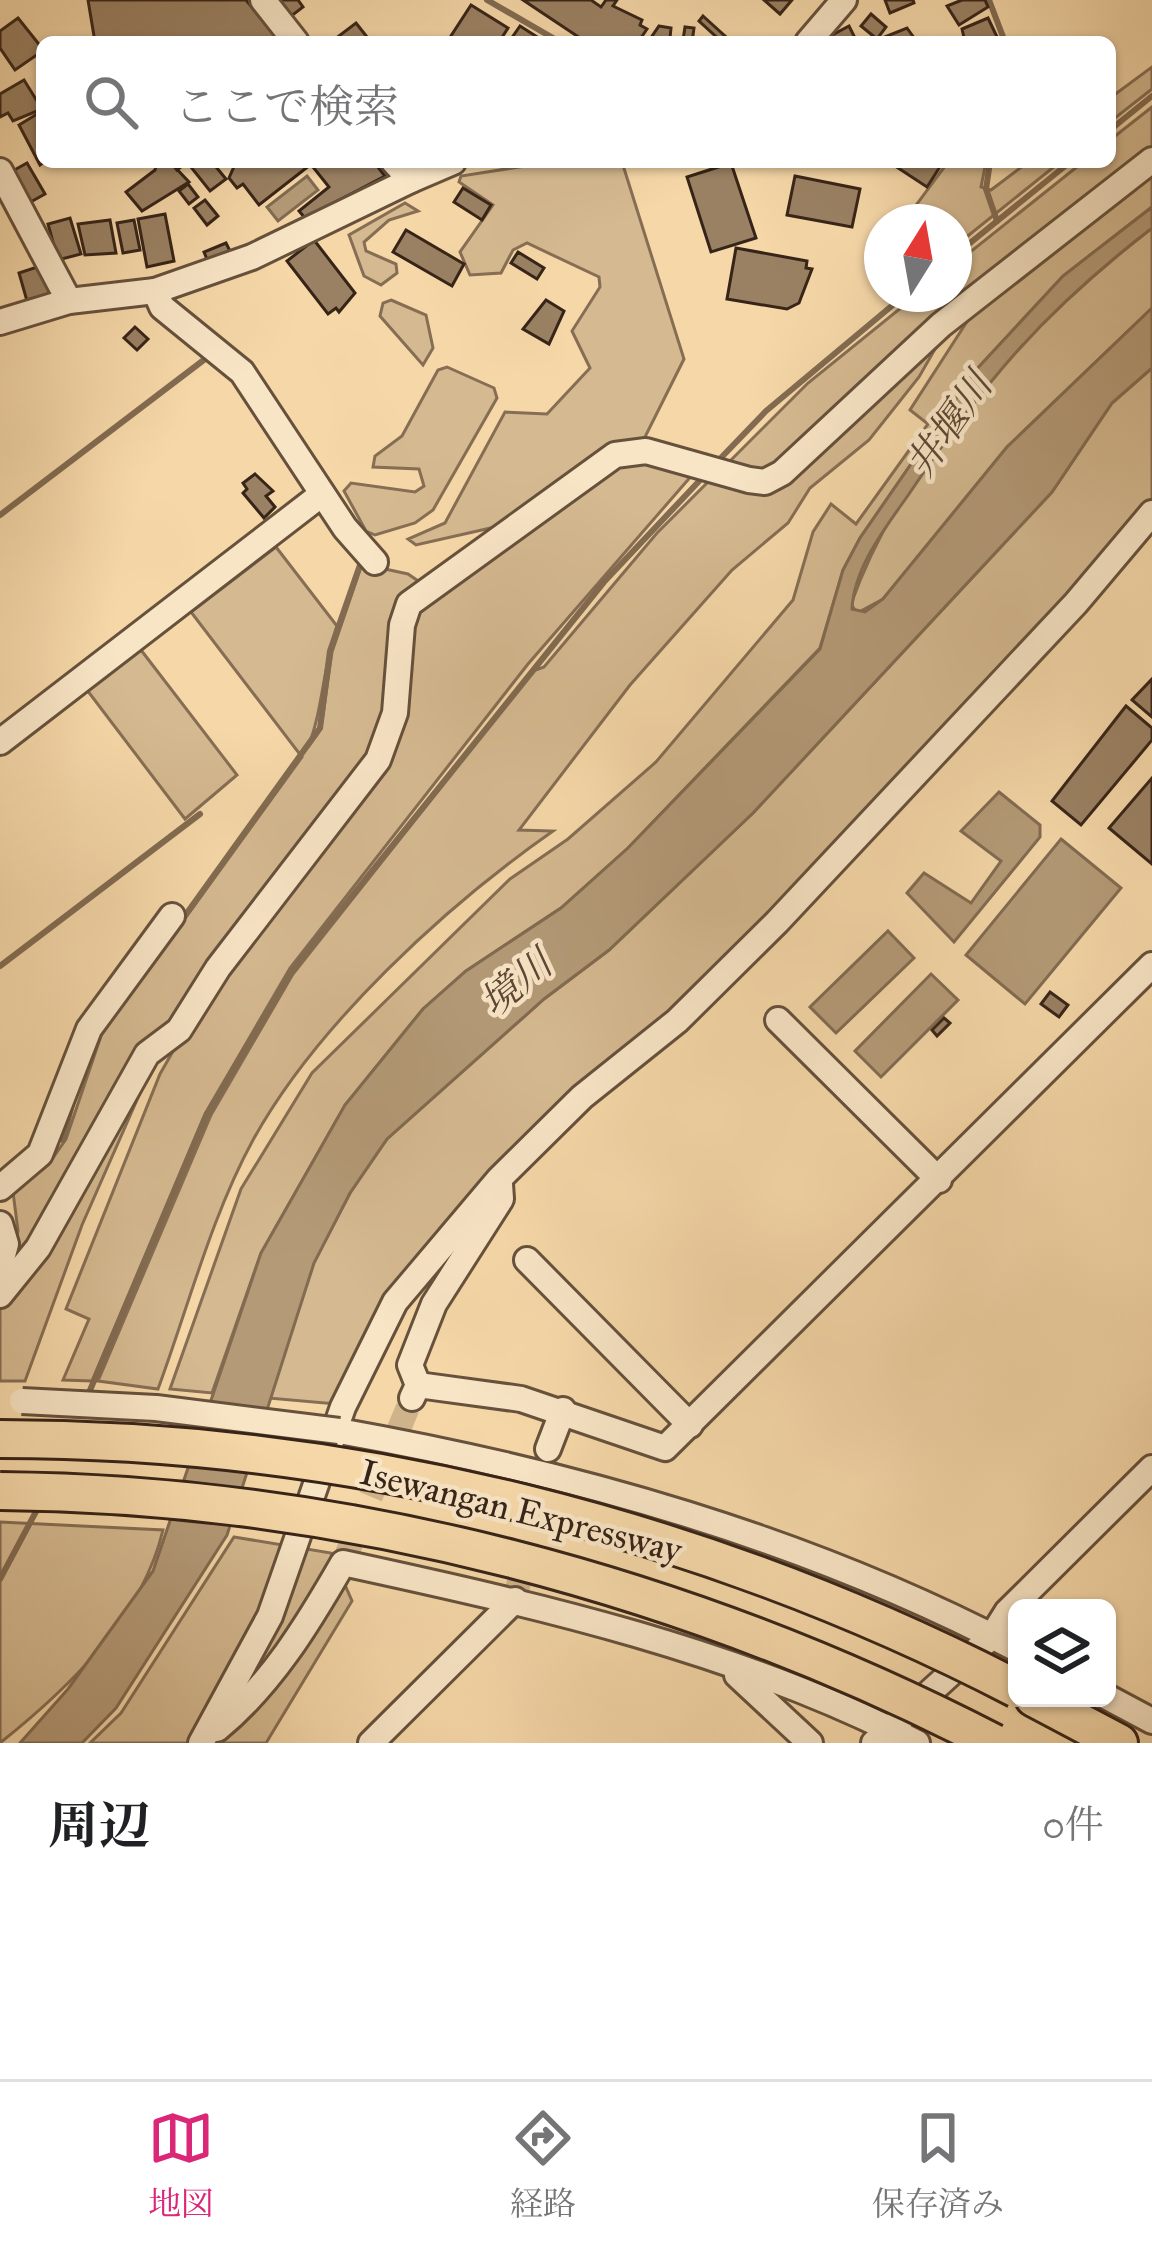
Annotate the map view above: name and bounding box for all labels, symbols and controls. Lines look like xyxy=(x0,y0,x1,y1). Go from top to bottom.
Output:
search box xyxy=(36,36,1116,168)
icon: search xyxy=(78,69,144,135)
text: ここで検索 xyxy=(174,79,399,134)
north arrow xyxy=(864,204,972,312)
water label: 井堰川 xyxy=(896,360,1005,487)
water label: 境川 xyxy=(471,937,565,1026)
street label: Isewangan Expressway xyxy=(356,1450,687,1573)
map controls xyxy=(1008,1599,1116,1707)
button: layers xyxy=(1008,1599,1116,1707)
text: 周辺 xyxy=(48,1795,150,1857)
text: 0件 xyxy=(1042,1801,1104,1849)
tab: 地図 xyxy=(148,2105,214,2224)
tab: 経路 xyxy=(510,2105,576,2224)
tab: 保存済み xyxy=(872,2105,1004,2224)

